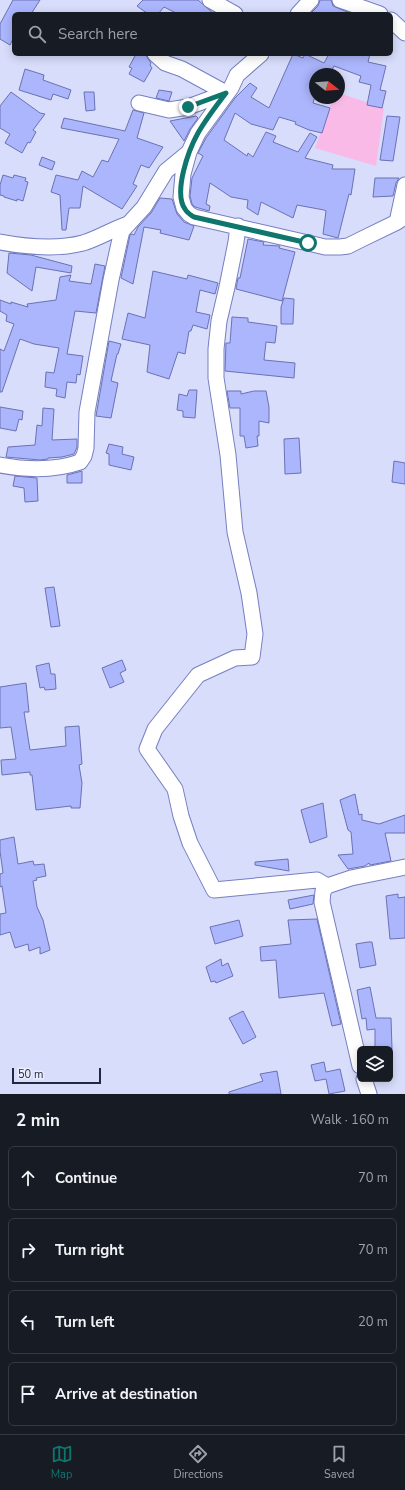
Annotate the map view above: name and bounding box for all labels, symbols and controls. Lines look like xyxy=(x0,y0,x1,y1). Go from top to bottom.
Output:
search box xyxy=(12,12,393,56)
icon: search xyxy=(26,23,48,45)
text: Search here xyxy=(58,24,138,44)
north arrow xyxy=(309,68,345,104)
route end xyxy=(179,98,197,116)
route start xyxy=(299,234,317,252)
map controls xyxy=(357,1046,393,1082)
button: layers xyxy=(357,1046,393,1082)
scale bar xyxy=(12,1066,101,1085)
text: 50 m xyxy=(18,1067,43,1082)
text: 2 min xyxy=(16,1109,60,1132)
text: Walk · 160 m xyxy=(311,1111,389,1129)
icon: ahead xyxy=(17,1167,39,1189)
text: Continue xyxy=(55,1168,117,1188)
text: 70 m xyxy=(358,1169,388,1187)
icon: right xyxy=(17,1239,39,1261)
text: Turn right xyxy=(55,1240,124,1260)
text: 70 m xyxy=(358,1241,388,1259)
icon: left xyxy=(17,1311,39,1333)
text: Turn left xyxy=(55,1312,114,1332)
text: 20 m xyxy=(358,1313,388,1331)
icon: arrive xyxy=(17,1383,39,1405)
text: Arrive at destination xyxy=(55,1384,198,1404)
tab: Map xyxy=(51,1443,73,1482)
tab: Directions xyxy=(174,1443,223,1482)
tab: Saved xyxy=(324,1443,354,1482)

